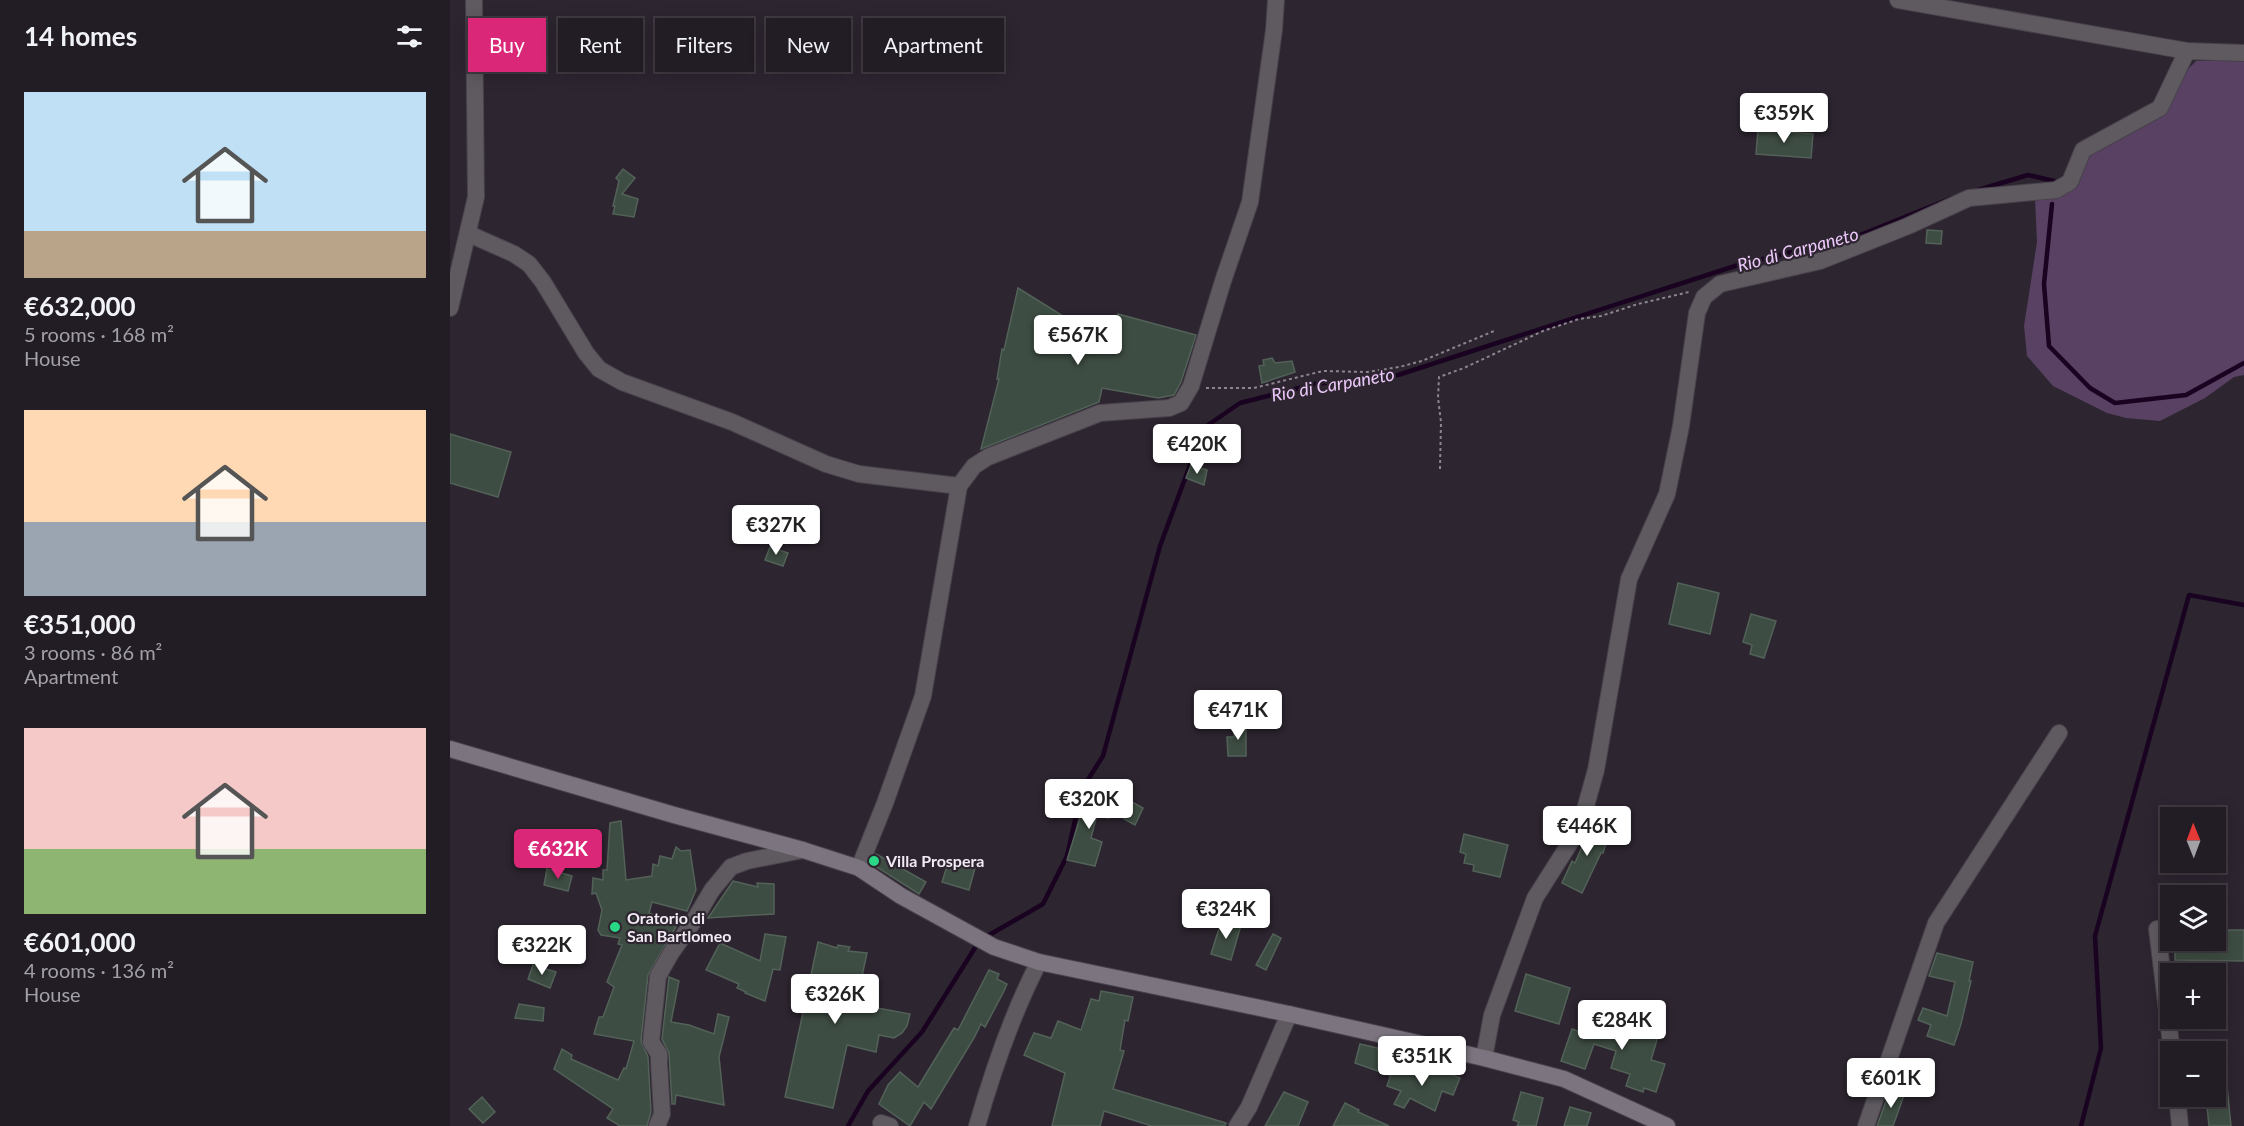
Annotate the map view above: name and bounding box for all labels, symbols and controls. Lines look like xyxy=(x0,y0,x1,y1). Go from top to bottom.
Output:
chip: Buy xyxy=(468,18,546,72)
chip: Rent xyxy=(558,18,643,72)
chip: Filters xyxy=(655,18,754,72)
chip: New xyxy=(766,18,851,72)
chip: Apartment xyxy=(863,18,1004,72)
text: 14 homes xyxy=(24,20,137,52)
icon: filters xyxy=(393,20,426,53)
pin: €359K xyxy=(1742,93,1826,144)
text: €359K xyxy=(1754,100,1814,124)
icon: home xyxy=(171,131,279,239)
water label: Rio di Carpaneto xyxy=(1735,222,1861,276)
text: €632,000 xyxy=(24,290,136,322)
pin: €567K xyxy=(1036,315,1120,366)
text: 5 rooms · 168 m² xyxy=(24,322,174,346)
text: €567K xyxy=(1048,322,1108,346)
text: House xyxy=(24,346,81,370)
water label: Rio di Carpaneto xyxy=(1269,362,1396,406)
pin: €420K xyxy=(1155,424,1239,475)
text: €420K xyxy=(1167,431,1227,455)
icon: home xyxy=(171,449,279,557)
pin: €327K xyxy=(734,505,818,556)
text: €327K xyxy=(746,512,806,536)
text: €351,000 xyxy=(24,608,136,640)
text: 3 rooms · 86 m² xyxy=(24,640,162,664)
text: Apartment xyxy=(24,664,118,688)
pin: €471K xyxy=(1196,690,1280,741)
text: €471K xyxy=(1208,697,1268,721)
icon: home xyxy=(171,767,279,875)
pin: €320K xyxy=(1047,779,1131,830)
text: €320K xyxy=(1059,786,1119,810)
pin: €446K xyxy=(1545,806,1629,857)
north arrow xyxy=(2160,807,2226,873)
map controls xyxy=(2160,807,2226,1107)
text: €446K xyxy=(1557,813,1617,837)
pin: €632K xyxy=(516,829,600,880)
text: €632K xyxy=(528,836,588,860)
place label: Villa Prospera xyxy=(885,851,985,870)
marker: Villa Prospera xyxy=(867,854,881,868)
button: layers xyxy=(2160,885,2226,951)
pin: €324K xyxy=(1184,889,1268,940)
text: €324K xyxy=(1196,896,1256,920)
place label: Oratorio di San Bartlomeo xyxy=(627,908,731,945)
marker: Oratorio di San Bartlomeo xyxy=(608,920,622,934)
pin: €322K xyxy=(500,925,584,976)
text: €601,000 xyxy=(24,926,136,958)
text: €322K xyxy=(512,932,572,956)
text: 4 rooms · 136 m² xyxy=(24,958,174,982)
button: + xyxy=(2160,963,2226,1029)
pin: €326K xyxy=(793,974,877,1025)
text: €326K xyxy=(805,981,865,1005)
text: House xyxy=(24,982,81,1006)
pin: €284K xyxy=(1580,1000,1664,1051)
text: €284K xyxy=(1592,1007,1652,1031)
pin: €351K xyxy=(1380,1036,1464,1087)
button: − xyxy=(2160,1041,2226,1107)
text: €351K xyxy=(1392,1043,1452,1067)
pin: €601K xyxy=(1849,1058,1933,1109)
text: €601K xyxy=(1861,1065,1921,1089)

